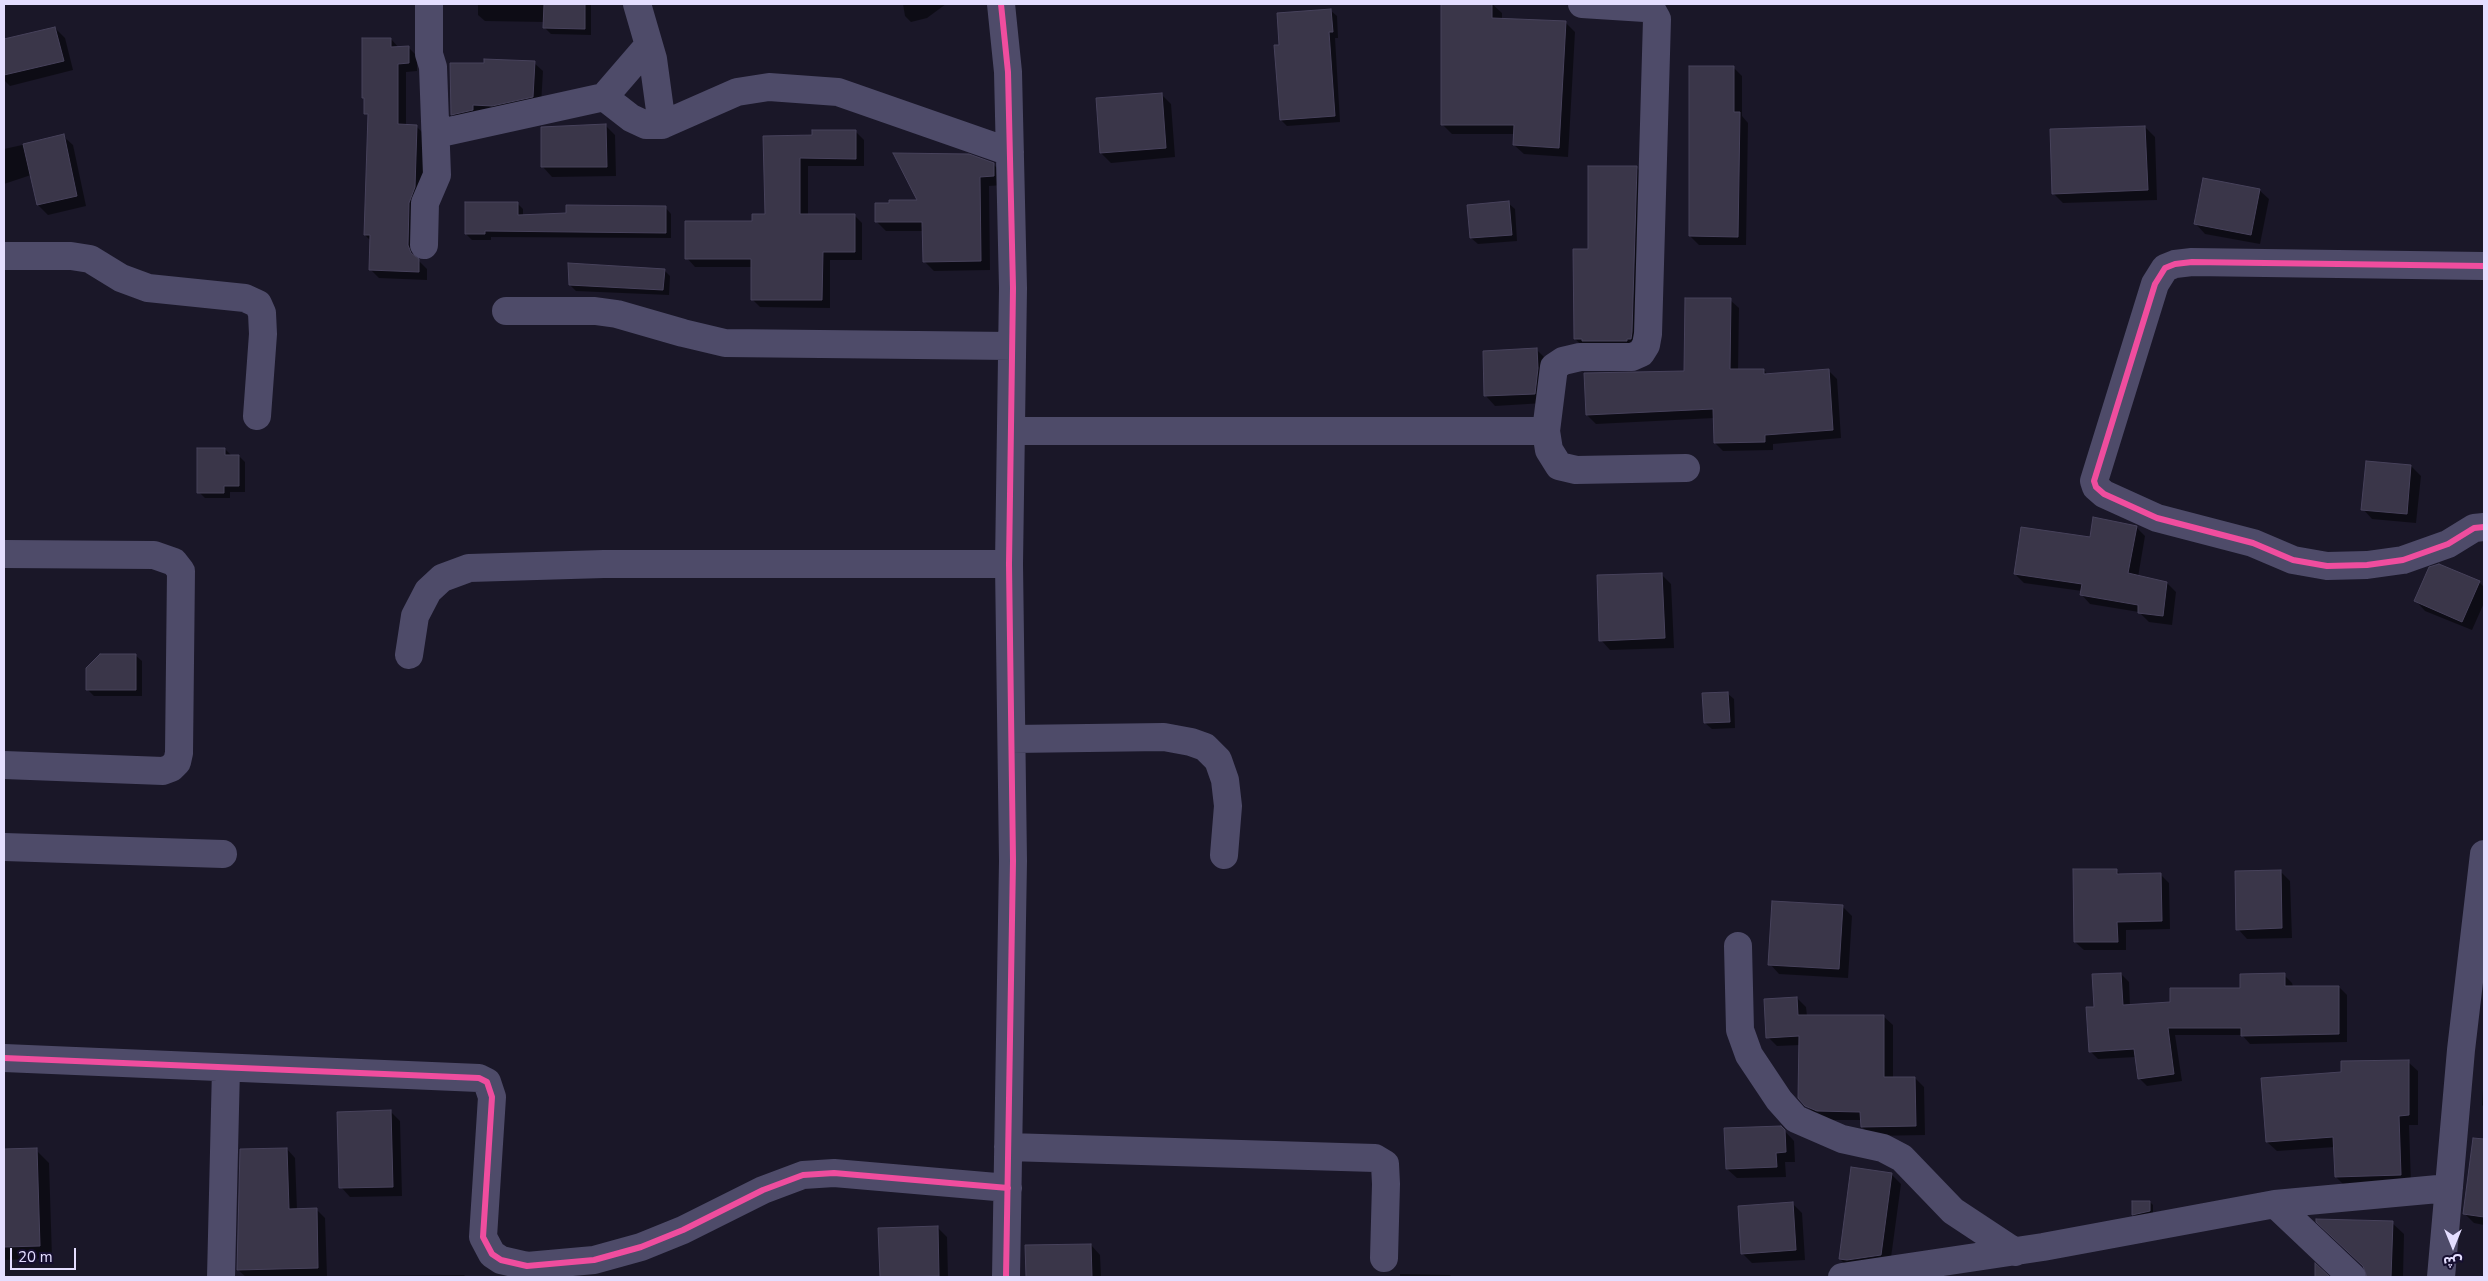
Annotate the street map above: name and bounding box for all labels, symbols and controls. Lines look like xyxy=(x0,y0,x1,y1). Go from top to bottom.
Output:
north arrow xyxy=(2428,1221,2478,1271)
scale bar xyxy=(12,1238,79,1270)
text: 20 m xyxy=(18,1247,53,1267)
text: ش xyxy=(2443,1252,2463,1271)

